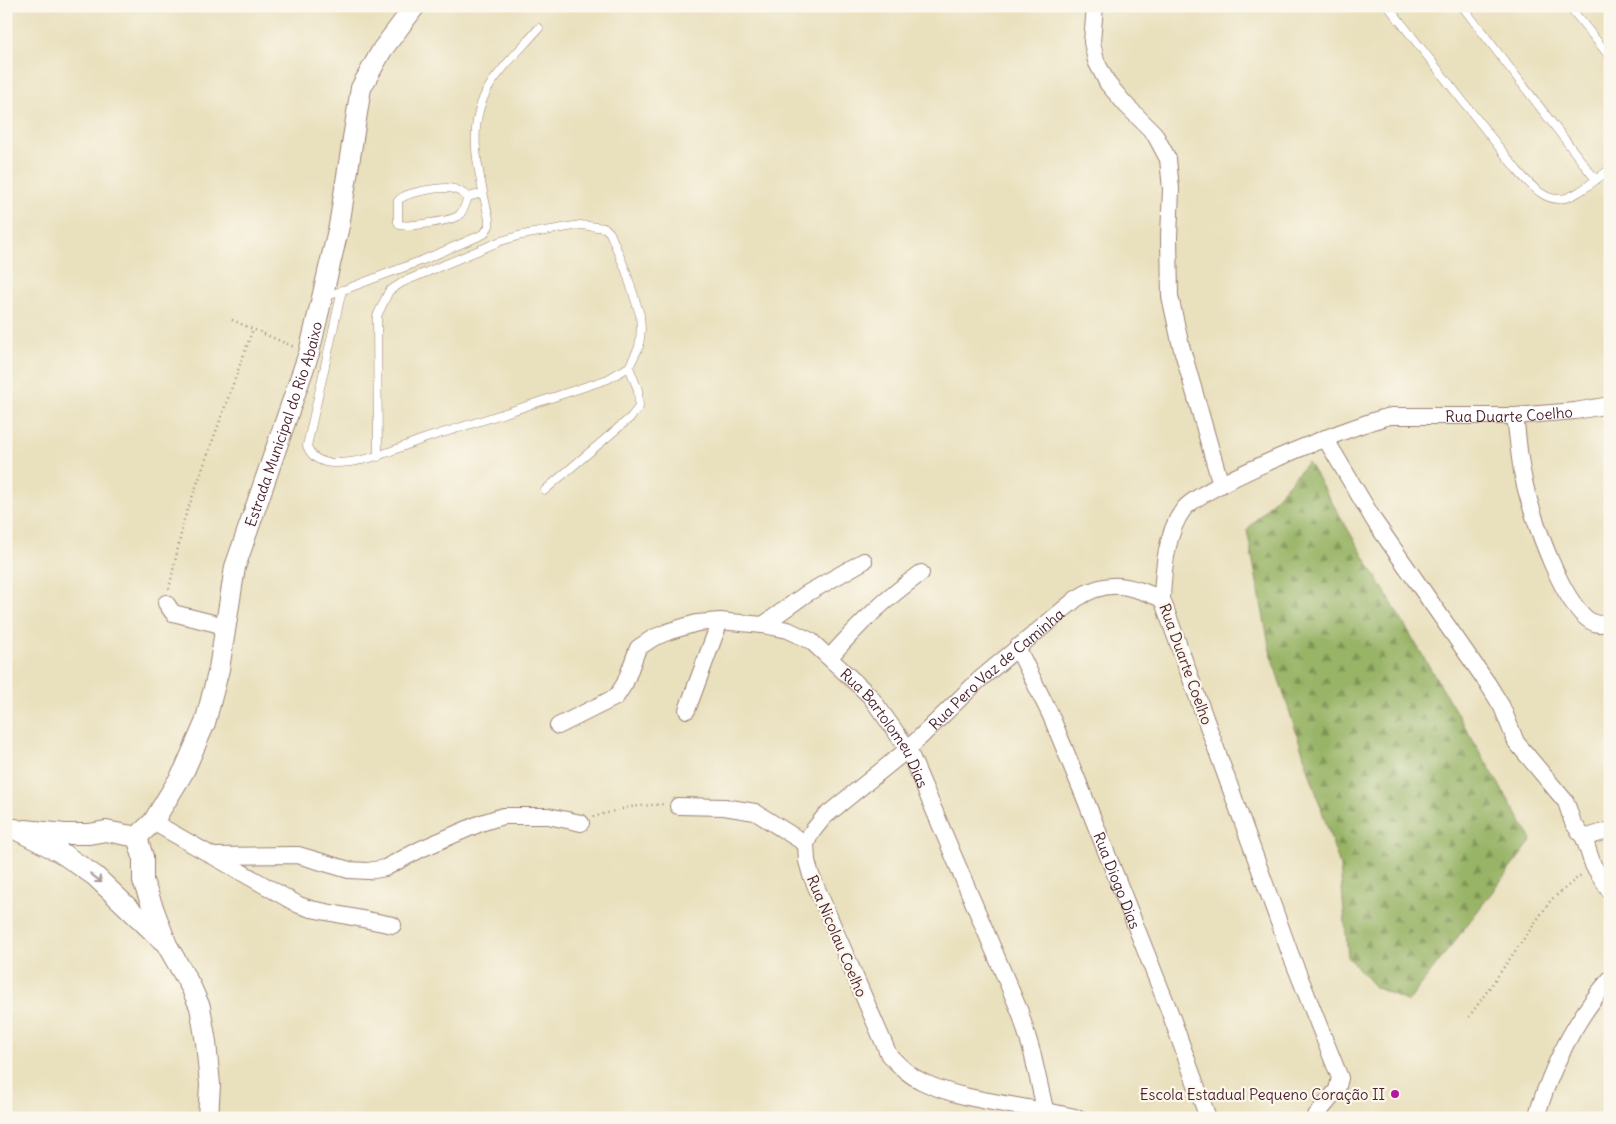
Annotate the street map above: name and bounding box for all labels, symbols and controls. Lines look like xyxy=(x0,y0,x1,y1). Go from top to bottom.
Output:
street label: Estrada Municipal do Rio Abaixo xyxy=(240,319,326,529)
street label: Rua Duarte Coelho xyxy=(1445,402,1574,426)
street label: Rua Duarte Coelho xyxy=(1155,601,1217,727)
street label: Rua Pero Vaz de Caminha xyxy=(924,604,1068,733)
street label: Rua Bartolomeu Dias xyxy=(837,664,933,791)
street label: Rua Diogo Dias xyxy=(1090,829,1145,931)
one-way arrow xyxy=(89,872,102,883)
street label: Rua Nicolau Coelho xyxy=(803,872,871,1000)
place label: Escola Estadual Pequeno Coração II xyxy=(1140,1085,1385,1104)
marker: Escola Estadual Pequeno Coração II xyxy=(1389,1088,1401,1100)

